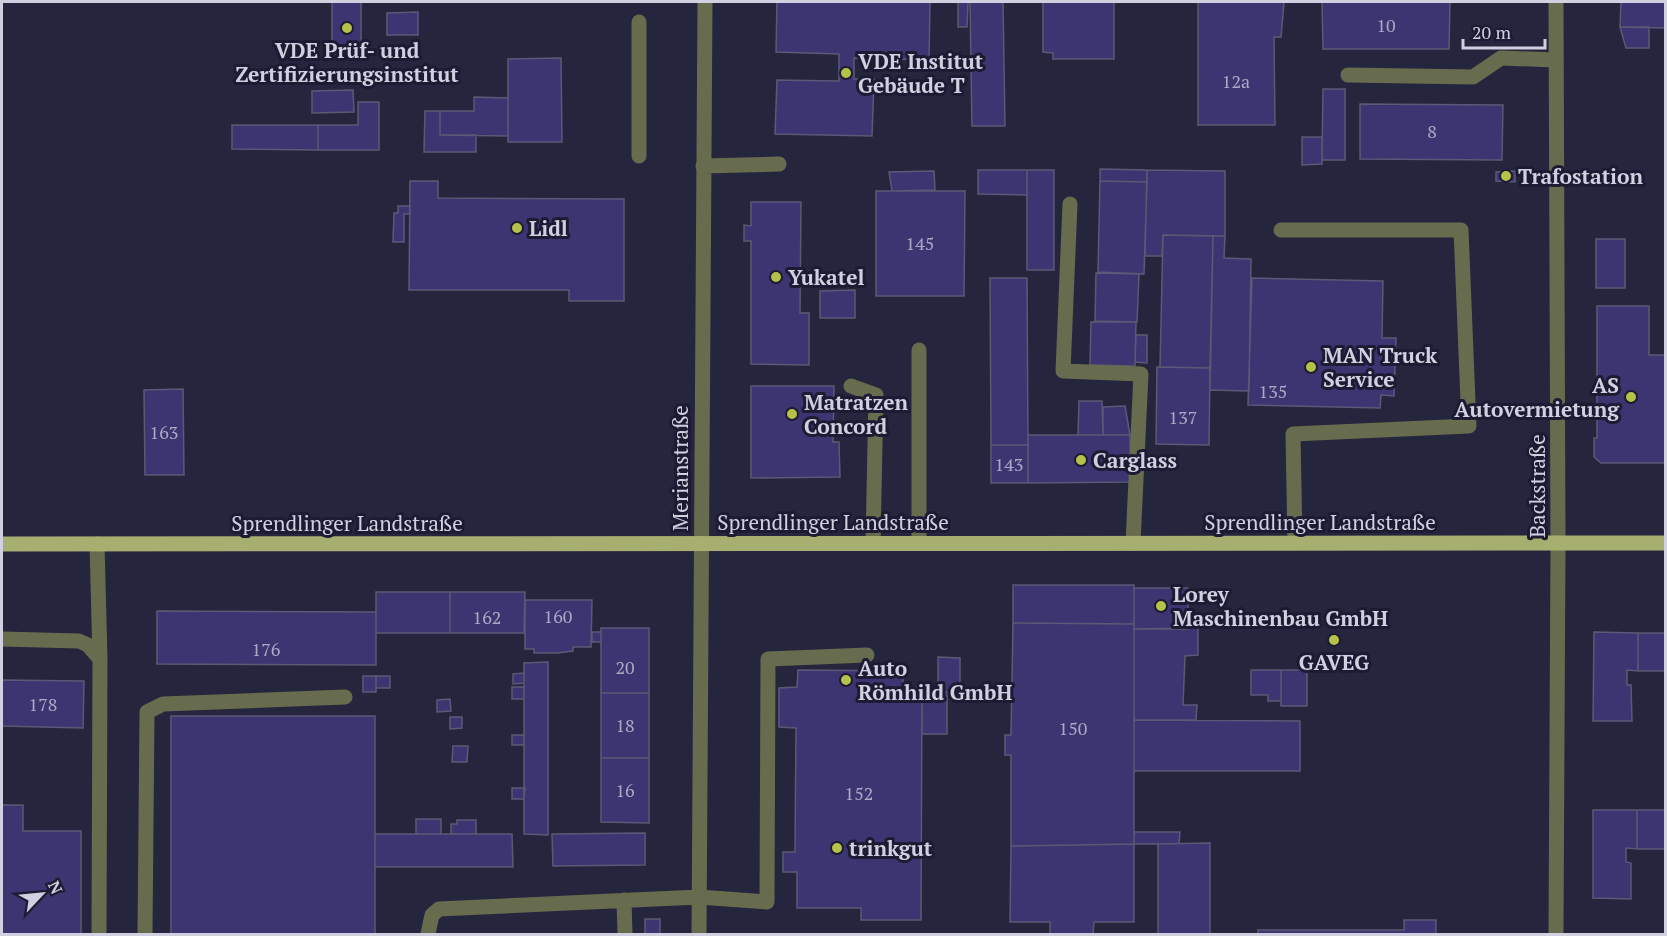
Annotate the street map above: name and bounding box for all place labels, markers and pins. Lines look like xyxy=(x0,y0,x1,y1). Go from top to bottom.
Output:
marker: VDE Prüf- und Zertifizierungsinstitut xyxy=(340,21,354,35)
place label: VDE Prüf- und Zertifizierungsinstitut xyxy=(235,36,459,88)
place label: VDE Institut Gebäude T xyxy=(858,47,984,99)
marker: VDE Institut Gebäude T xyxy=(839,66,853,80)
place label: Trafostation xyxy=(1518,162,1643,190)
marker: Trafostation xyxy=(1499,169,1513,183)
place label: Lidl xyxy=(529,214,568,242)
marker: Lidl xyxy=(510,221,524,235)
place label: Yukatel xyxy=(788,263,864,291)
marker: Yukatel xyxy=(769,270,783,284)
place label: MAN Truck Service xyxy=(1323,341,1438,393)
marker: MAN Truck Service xyxy=(1304,360,1318,374)
place label: AS Autovermietung xyxy=(1454,371,1620,423)
place label: Matratzen Concord xyxy=(804,388,908,440)
marker: AS Autovermietung xyxy=(1624,390,1638,404)
marker: Matratzen Concord xyxy=(785,407,799,421)
place label: Carglass xyxy=(1093,446,1177,474)
marker: Carglass xyxy=(1074,453,1088,467)
place label: Lorey Maschinenbau GmbH xyxy=(1173,580,1388,632)
marker: Lorey Maschinenbau GmbH xyxy=(1154,599,1168,613)
marker: GAVEG xyxy=(1327,633,1341,647)
place label: GAVEG xyxy=(1299,648,1369,676)
place label: Auto Römhild GmbH xyxy=(858,654,1012,706)
marker: Auto Römhild GmbH xyxy=(839,673,853,687)
place label: trinkgut xyxy=(849,834,933,862)
marker: trinkgut xyxy=(830,841,844,855)

